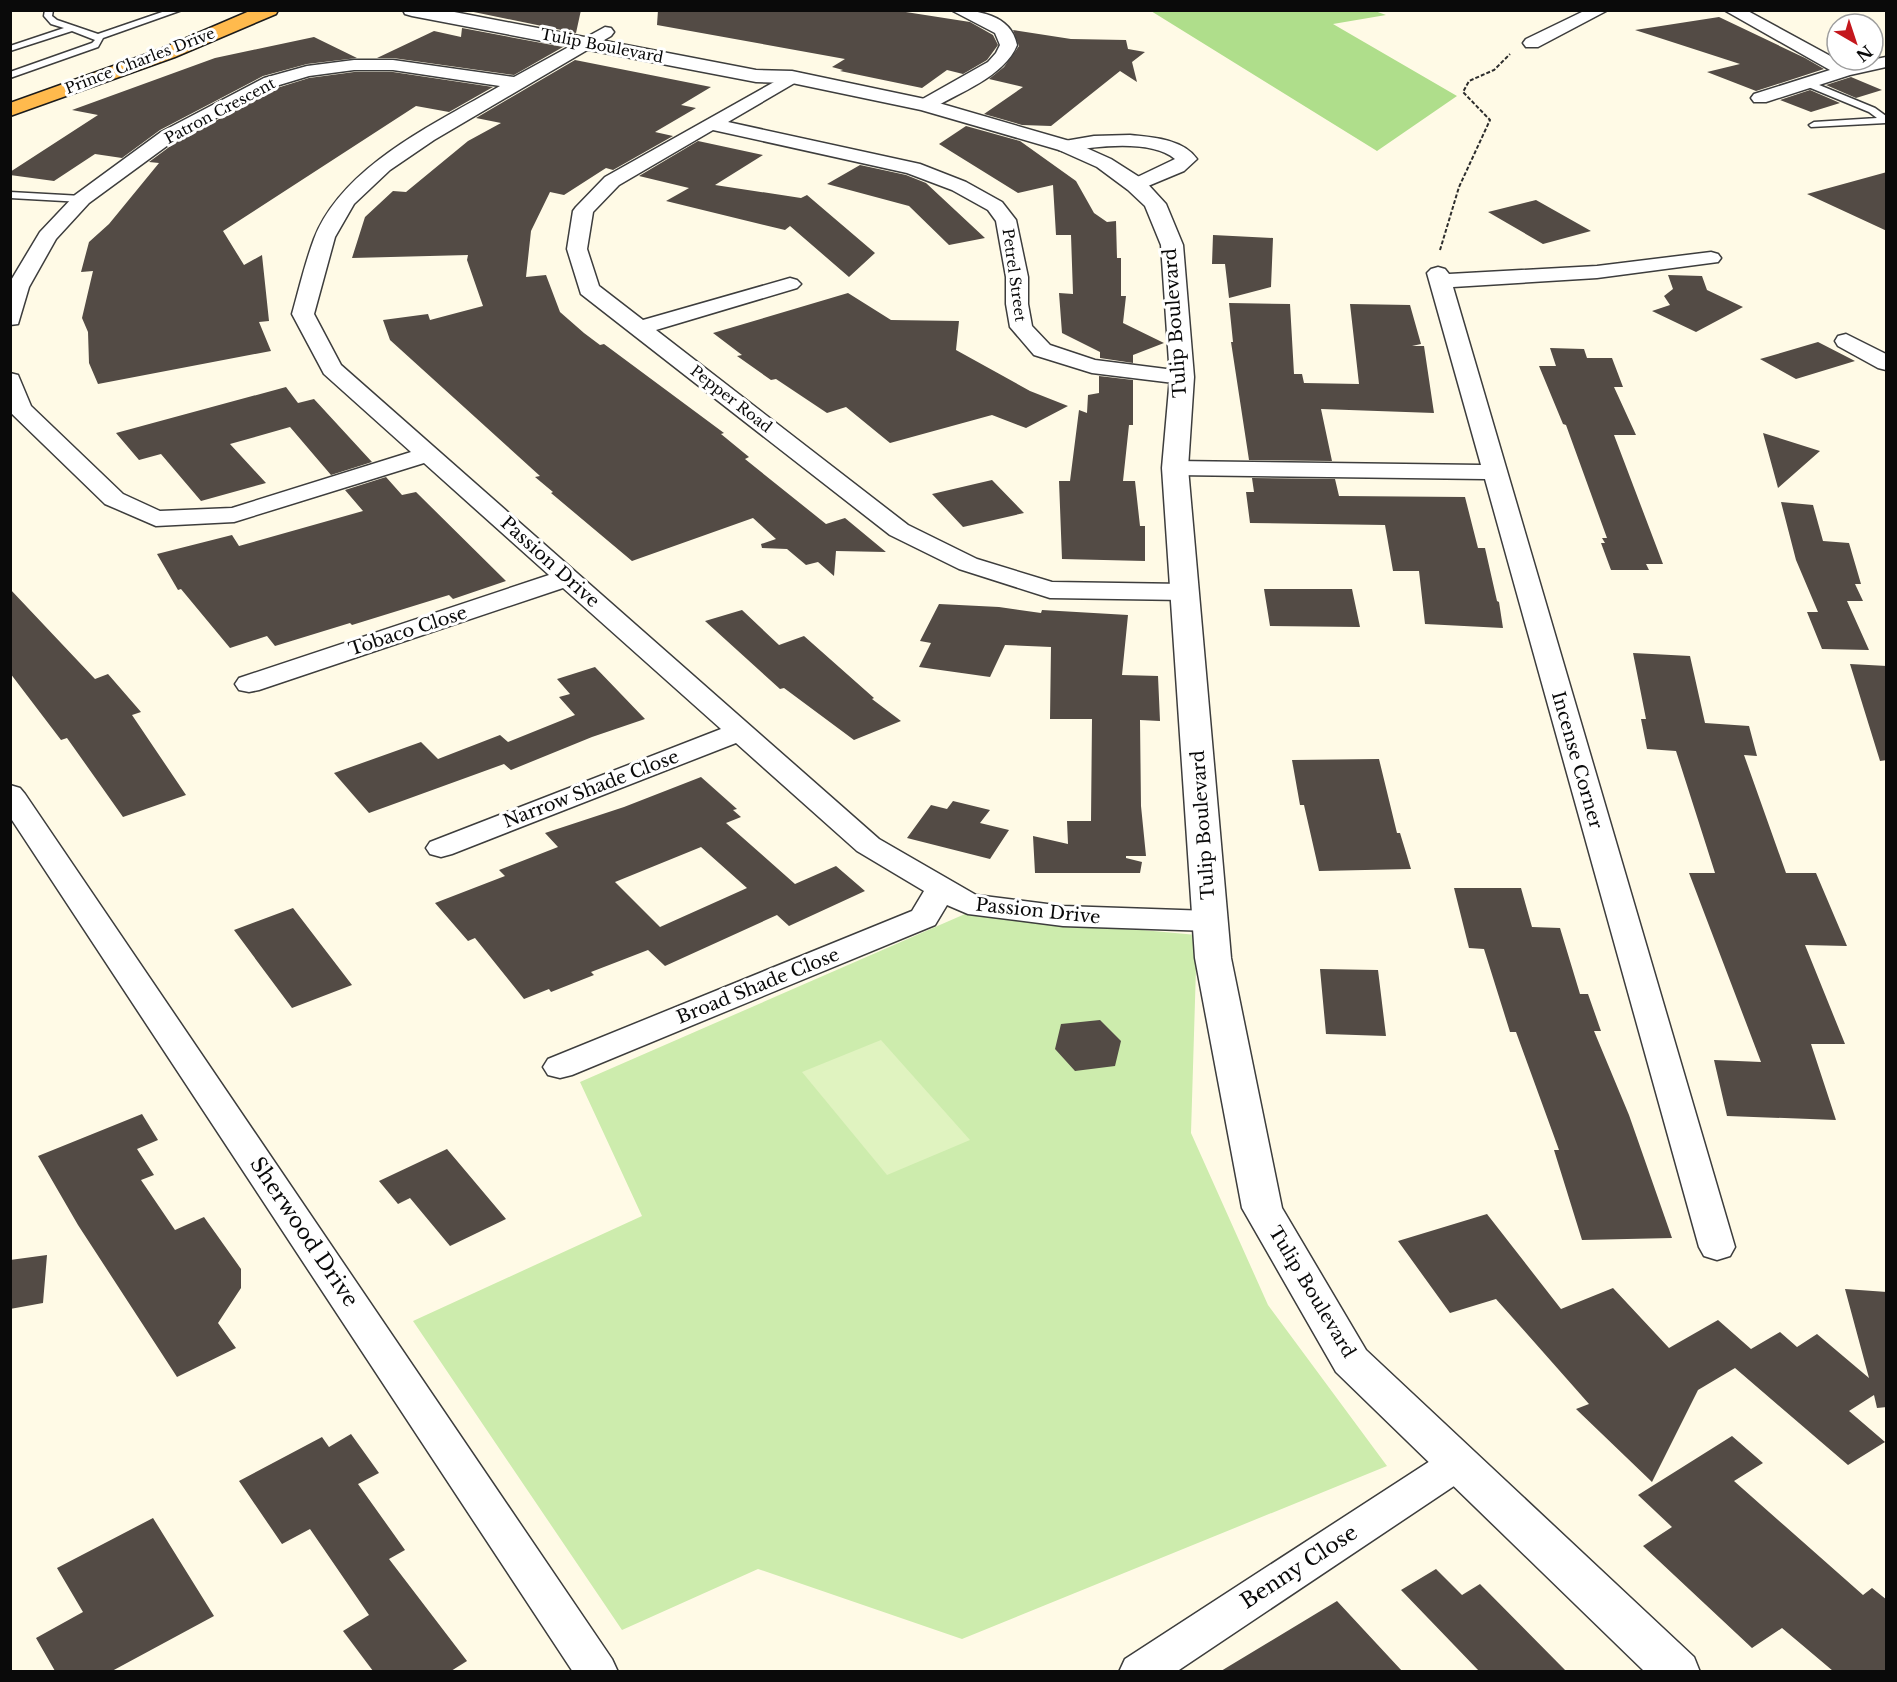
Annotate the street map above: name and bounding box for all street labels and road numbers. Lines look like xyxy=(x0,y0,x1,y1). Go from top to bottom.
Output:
street label: Prince Charles Drive xyxy=(62,23,218,98)
street label: Tulip Boulevard xyxy=(539,24,665,67)
street label: Patron Crescent xyxy=(161,73,279,148)
street label: Petrel Street xyxy=(999,227,1030,323)
street label: Tulip Boulevard xyxy=(1159,248,1191,398)
street label: Pepper Road xyxy=(687,361,776,436)
street label: Passion Drive xyxy=(496,512,604,612)
street label: Tobaco Close xyxy=(346,602,470,660)
street label: Incense Corner xyxy=(1547,689,1607,832)
street label: Narrow Shade Close xyxy=(500,745,682,833)
street label: Tulip Boulevard xyxy=(1187,750,1219,900)
street label: Passion Drive xyxy=(974,894,1102,928)
street label: Broad Shade Close xyxy=(673,943,843,1029)
street label: Sherwood Drive xyxy=(244,1152,364,1312)
street label: Tulip Boulevard xyxy=(1264,1222,1360,1362)
street label: Benny Close xyxy=(1236,1519,1362,1615)

